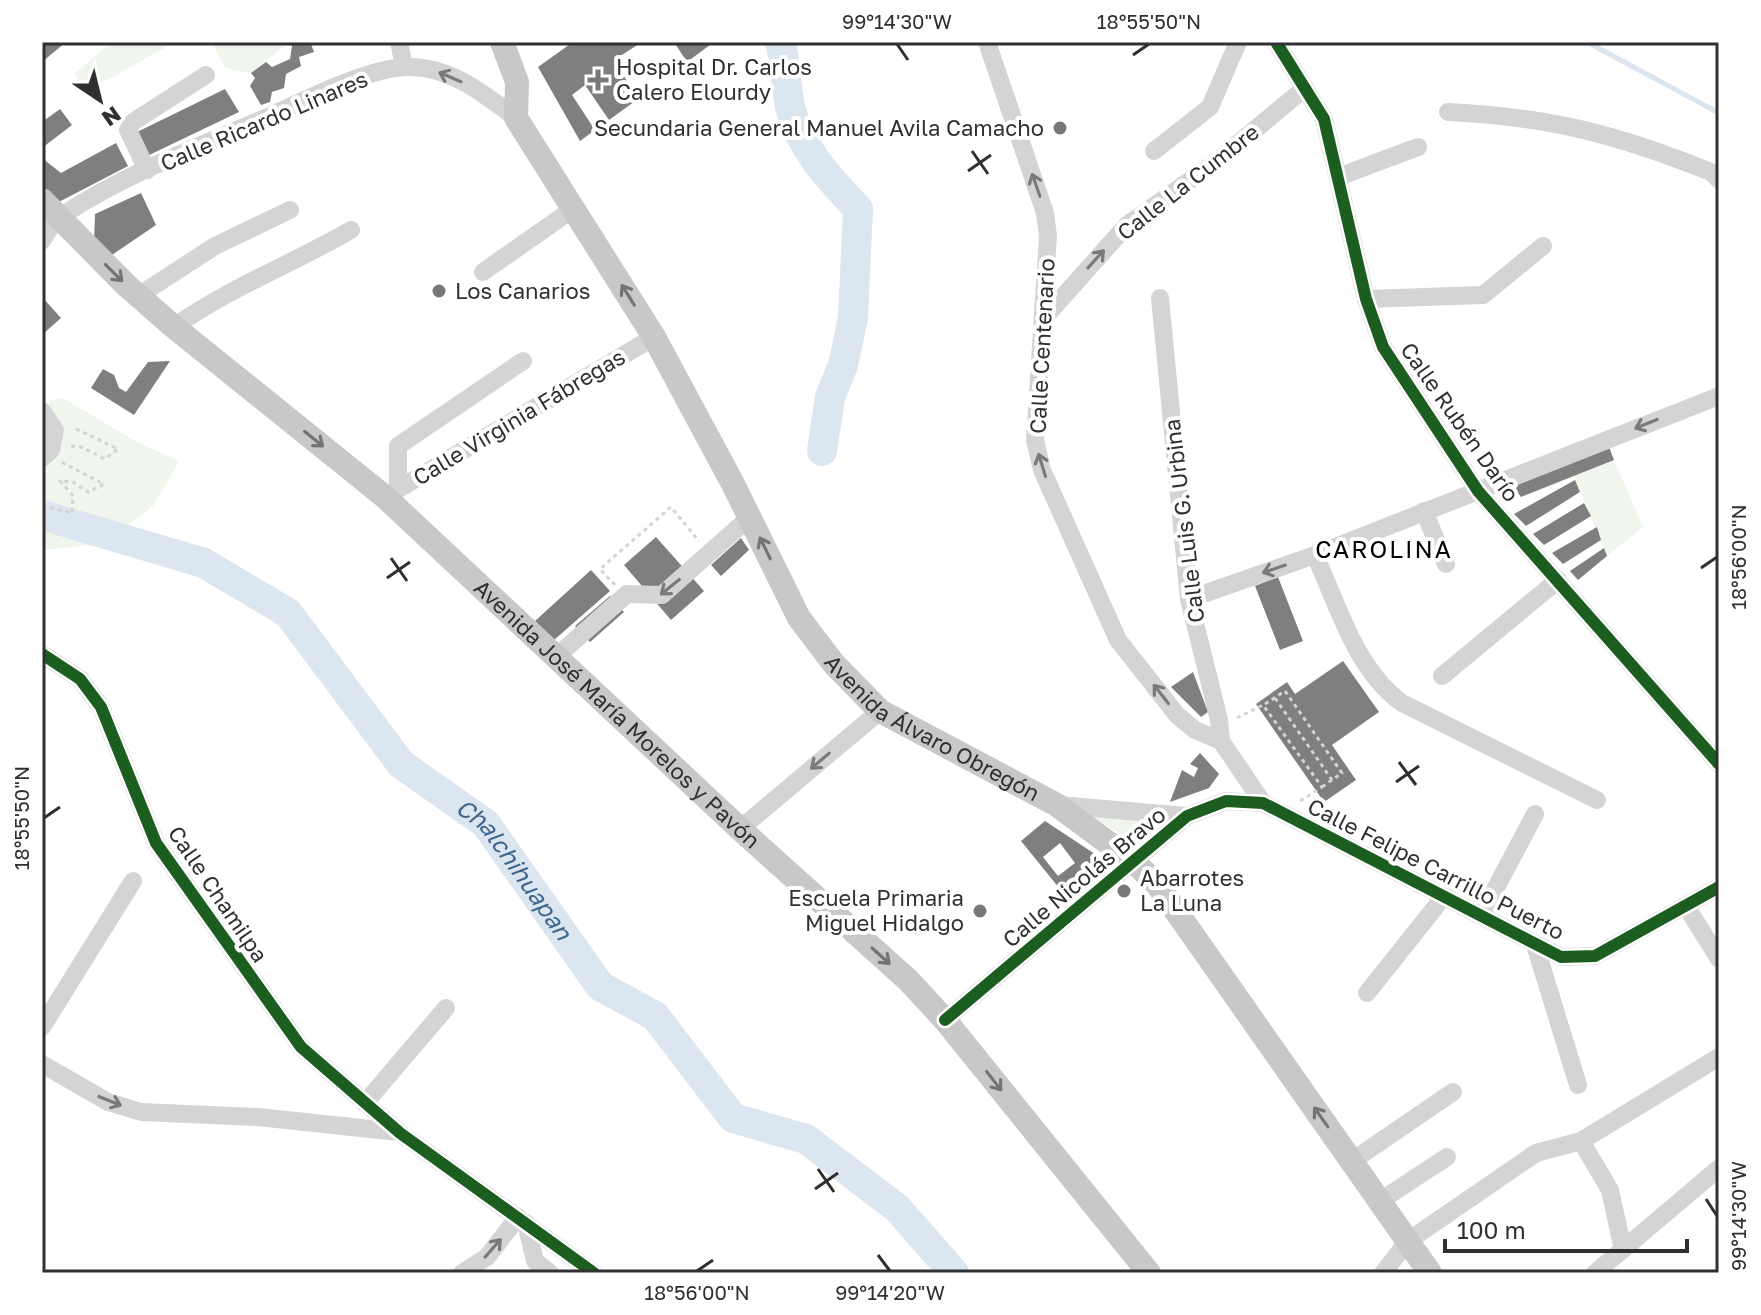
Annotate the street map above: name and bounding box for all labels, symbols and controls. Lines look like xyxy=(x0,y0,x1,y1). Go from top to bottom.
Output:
text: 99°14'30"W xyxy=(842,9,952,33)
text: 18°55'50"N xyxy=(1097,9,1201,33)
place label: Hospital Dr. Carlos Calero Elourdy xyxy=(616,53,812,105)
north arrow xyxy=(60,60,140,140)
street label: Calle Ricardo Linares xyxy=(156,65,372,176)
one-way arrow xyxy=(438,68,463,83)
marker: Hospital Dr. Carlos Calero Elourdy xyxy=(587,69,609,91)
text: N xyxy=(97,101,126,133)
place label: Secundaria General Manuel Avila Camacho xyxy=(594,114,1044,141)
street label: Calle La Cumbre xyxy=(1111,118,1264,245)
marker: Secundaria General Manuel Avila Camacho xyxy=(1051,119,1069,137)
one-way arrow xyxy=(1027,173,1042,198)
one-way arrow xyxy=(1087,250,1105,270)
street label: Calle Centenario xyxy=(1023,258,1060,434)
one-way arrow xyxy=(104,263,123,282)
place label: Los Canarios xyxy=(455,277,590,304)
marker: Los Canarios xyxy=(430,282,448,300)
one-way arrow xyxy=(619,284,635,307)
street label: Calle Rubén Darío xyxy=(1395,337,1525,507)
street label: Calle Virginia Fábregas xyxy=(408,343,630,491)
street label: Calle Luis G. Urbina xyxy=(1158,418,1209,625)
one-way arrow xyxy=(1635,418,1659,432)
one-way arrow xyxy=(303,430,324,448)
one-way arrow xyxy=(1034,453,1049,479)
text: 18°56'00"N xyxy=(1726,504,1750,610)
district label: CAROLINA xyxy=(1315,534,1453,563)
one-way arrow xyxy=(757,537,772,561)
one-way arrow xyxy=(1262,563,1287,578)
street label: Avenida José María Morelos y Pavón xyxy=(469,574,766,854)
one-way arrow xyxy=(660,577,681,595)
street label: Avenida Álvaro Obregón xyxy=(819,649,1044,806)
one-way arrow xyxy=(1152,684,1170,705)
one-way arrow xyxy=(811,752,831,770)
text: 18°55'50"N xyxy=(9,766,33,870)
water label: Chalchihuapan xyxy=(451,792,580,946)
street label: Calle Felipe Carrillo Puerto xyxy=(1303,792,1569,945)
street label: Calle Nicolás Bravo xyxy=(997,801,1171,953)
street label: Calle Chamilpa xyxy=(163,820,274,967)
place label: Abarrotes La Luna xyxy=(1140,864,1244,916)
marker: Abarrotes La Luna xyxy=(1115,882,1133,900)
place label: Escuela Primaria Miguel Hidalgo xyxy=(788,884,964,936)
marker: Escuela Primaria Miguel Hidalgo xyxy=(971,902,989,920)
one-way arrow xyxy=(871,947,891,965)
one-way arrow xyxy=(985,1070,1003,1091)
one-way arrow xyxy=(97,1095,122,1110)
one-way arrow xyxy=(1313,1107,1329,1129)
text: 99°14'30"W xyxy=(1726,1161,1750,1271)
scale bar xyxy=(1445,1203,1687,1253)
text: 100 m xyxy=(1457,1215,1526,1244)
one-way arrow xyxy=(484,1239,502,1259)
text: 18°56'00"N xyxy=(644,1280,750,1304)
text: 99°14'20"W xyxy=(835,1280,945,1304)

